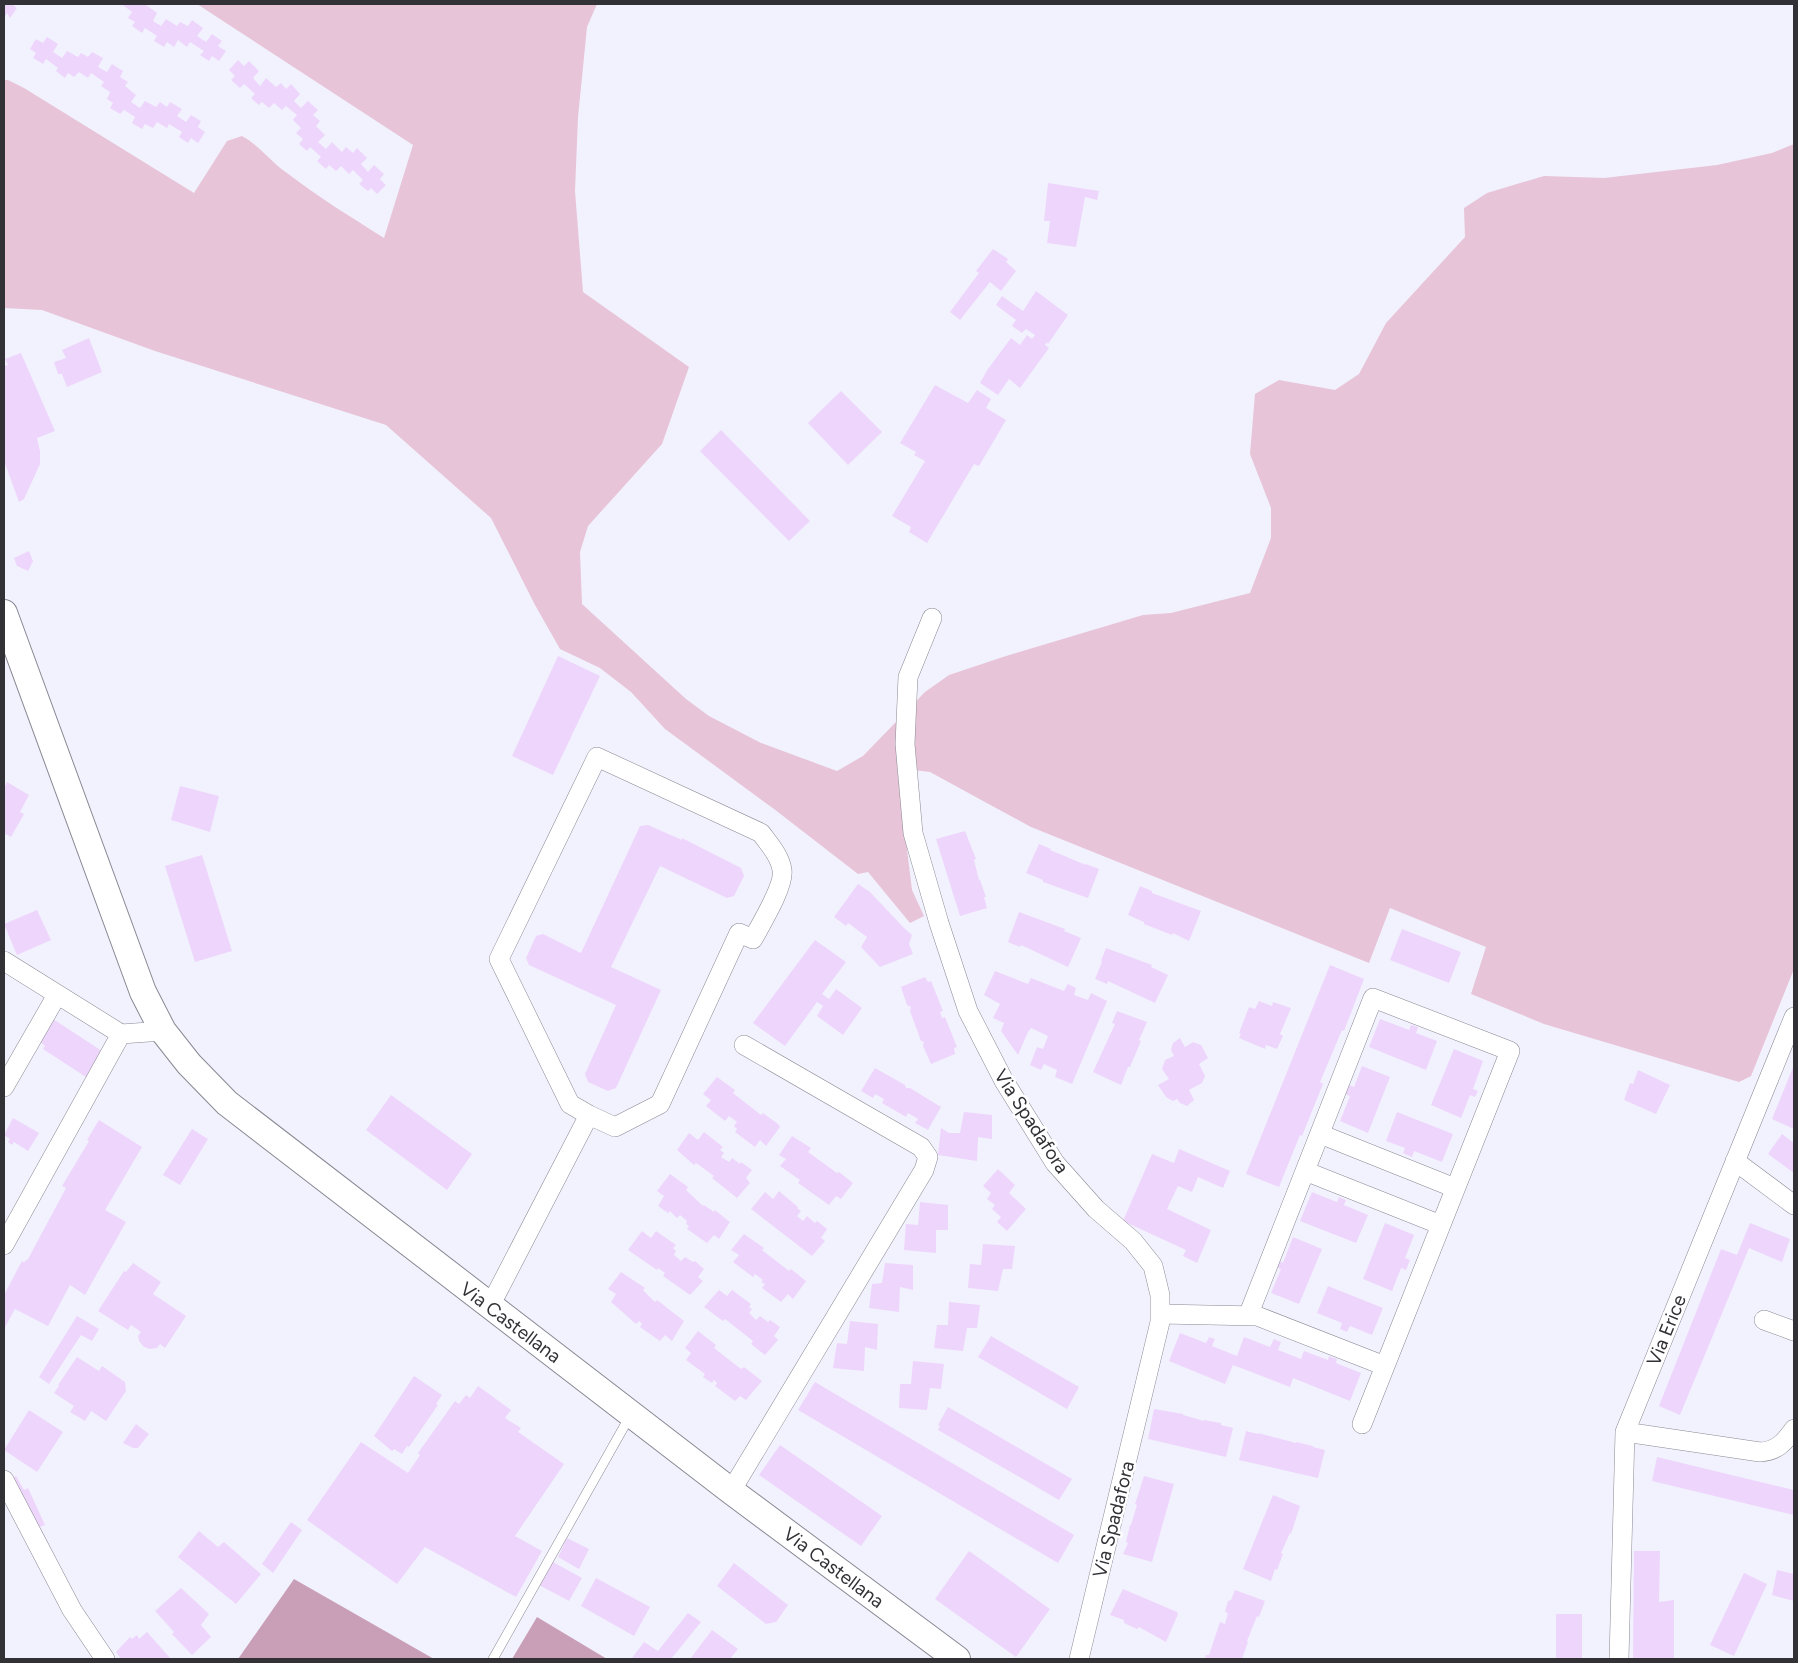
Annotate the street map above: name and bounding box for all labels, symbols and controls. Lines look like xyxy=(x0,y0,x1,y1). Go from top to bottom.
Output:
street label: Via Spadafora xyxy=(989,1065,1074,1178)
street label: Via Castellana xyxy=(456,1277,566,1368)
street label: Via Erice xyxy=(1642,1291,1691,1369)
street label: Via Spadafora xyxy=(1088,1458,1139,1580)
street label: Via Castellana xyxy=(779,1522,889,1613)

